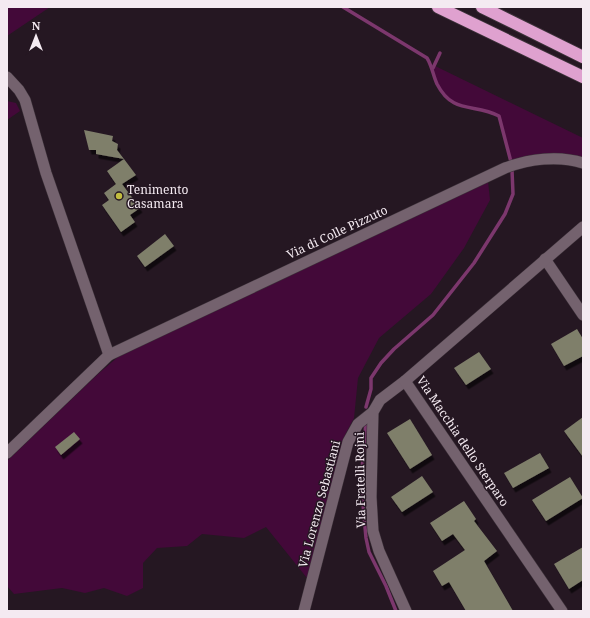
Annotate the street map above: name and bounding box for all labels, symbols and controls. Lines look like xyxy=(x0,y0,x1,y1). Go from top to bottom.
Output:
north arrow xyxy=(16,16,56,56)
text: N xyxy=(32,18,41,33)
place label: Tenimento Casamara xyxy=(127,181,188,212)
marker: Tenimento Casamara xyxy=(114,191,124,201)
street label: Via di Colle Pizzuto xyxy=(284,201,390,263)
street label: Via Macchia dello Sterparo xyxy=(413,373,513,510)
street label: Via Fratelli Rojni xyxy=(351,432,369,528)
street label: Via Lorenzo Sebastiani xyxy=(294,438,344,570)

